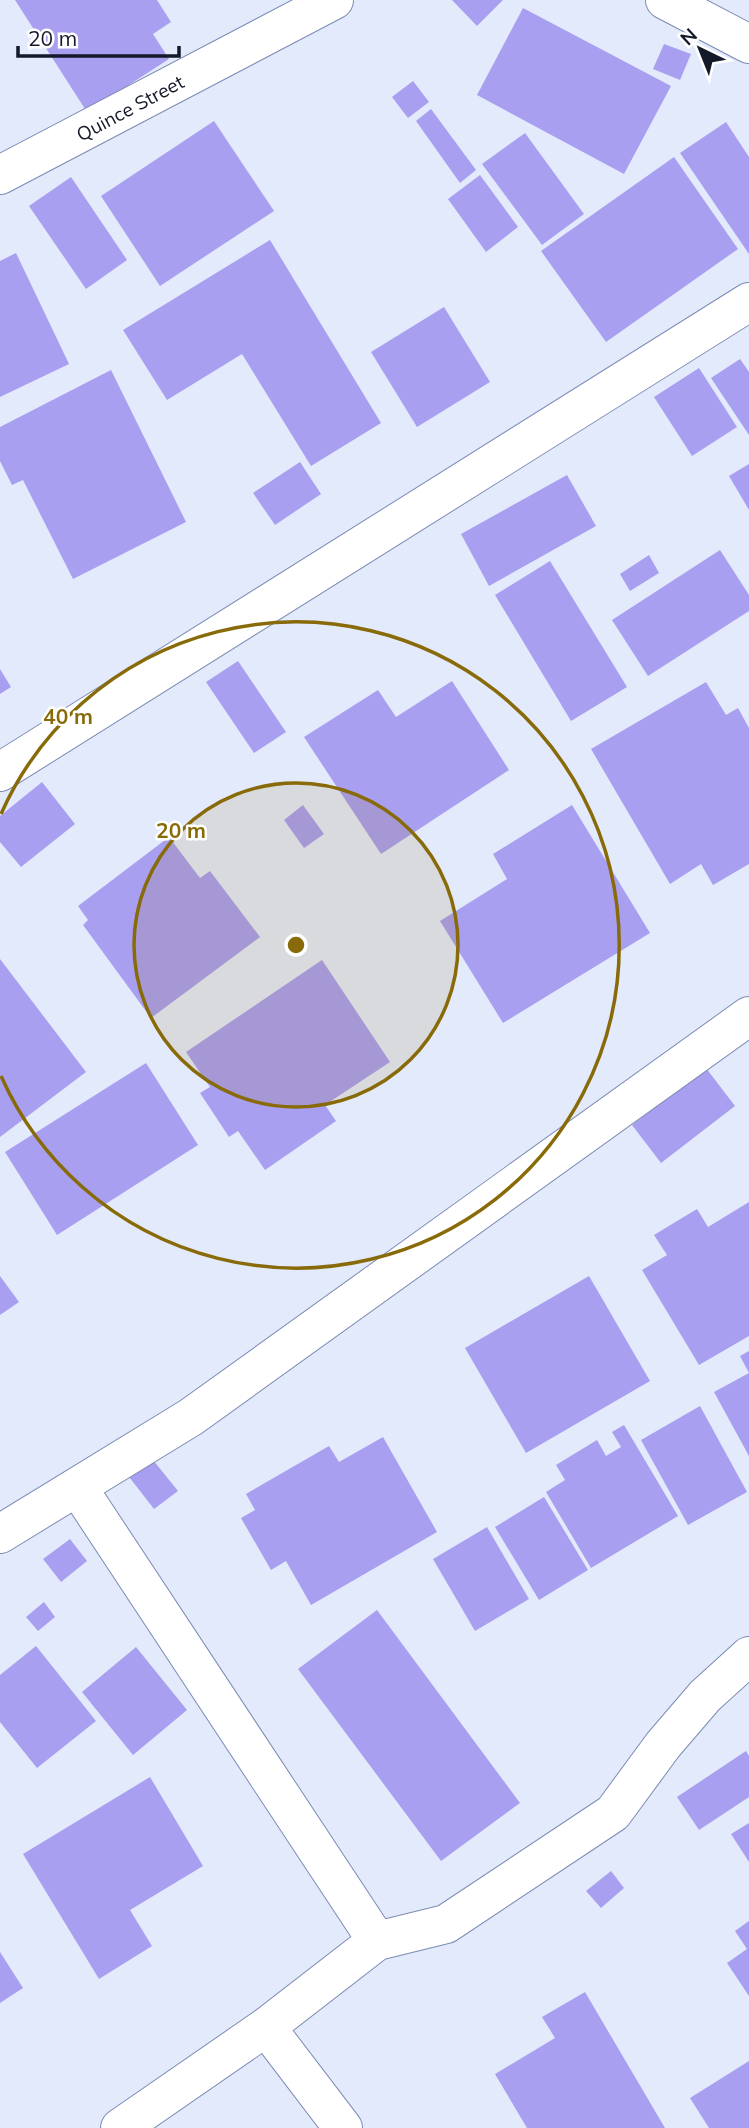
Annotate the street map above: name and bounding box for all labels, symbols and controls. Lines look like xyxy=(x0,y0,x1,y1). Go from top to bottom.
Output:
scale bar xyxy=(18,14,178,58)
north arrow xyxy=(665,14,735,84)
text: N xyxy=(675,23,702,50)
text: 20 m xyxy=(28,25,77,51)
street label: Quince Street xyxy=(72,69,188,146)
text: 40 m xyxy=(43,703,93,729)
text: 20 m xyxy=(156,817,206,843)
centre of rings xyxy=(284,933,308,957)

